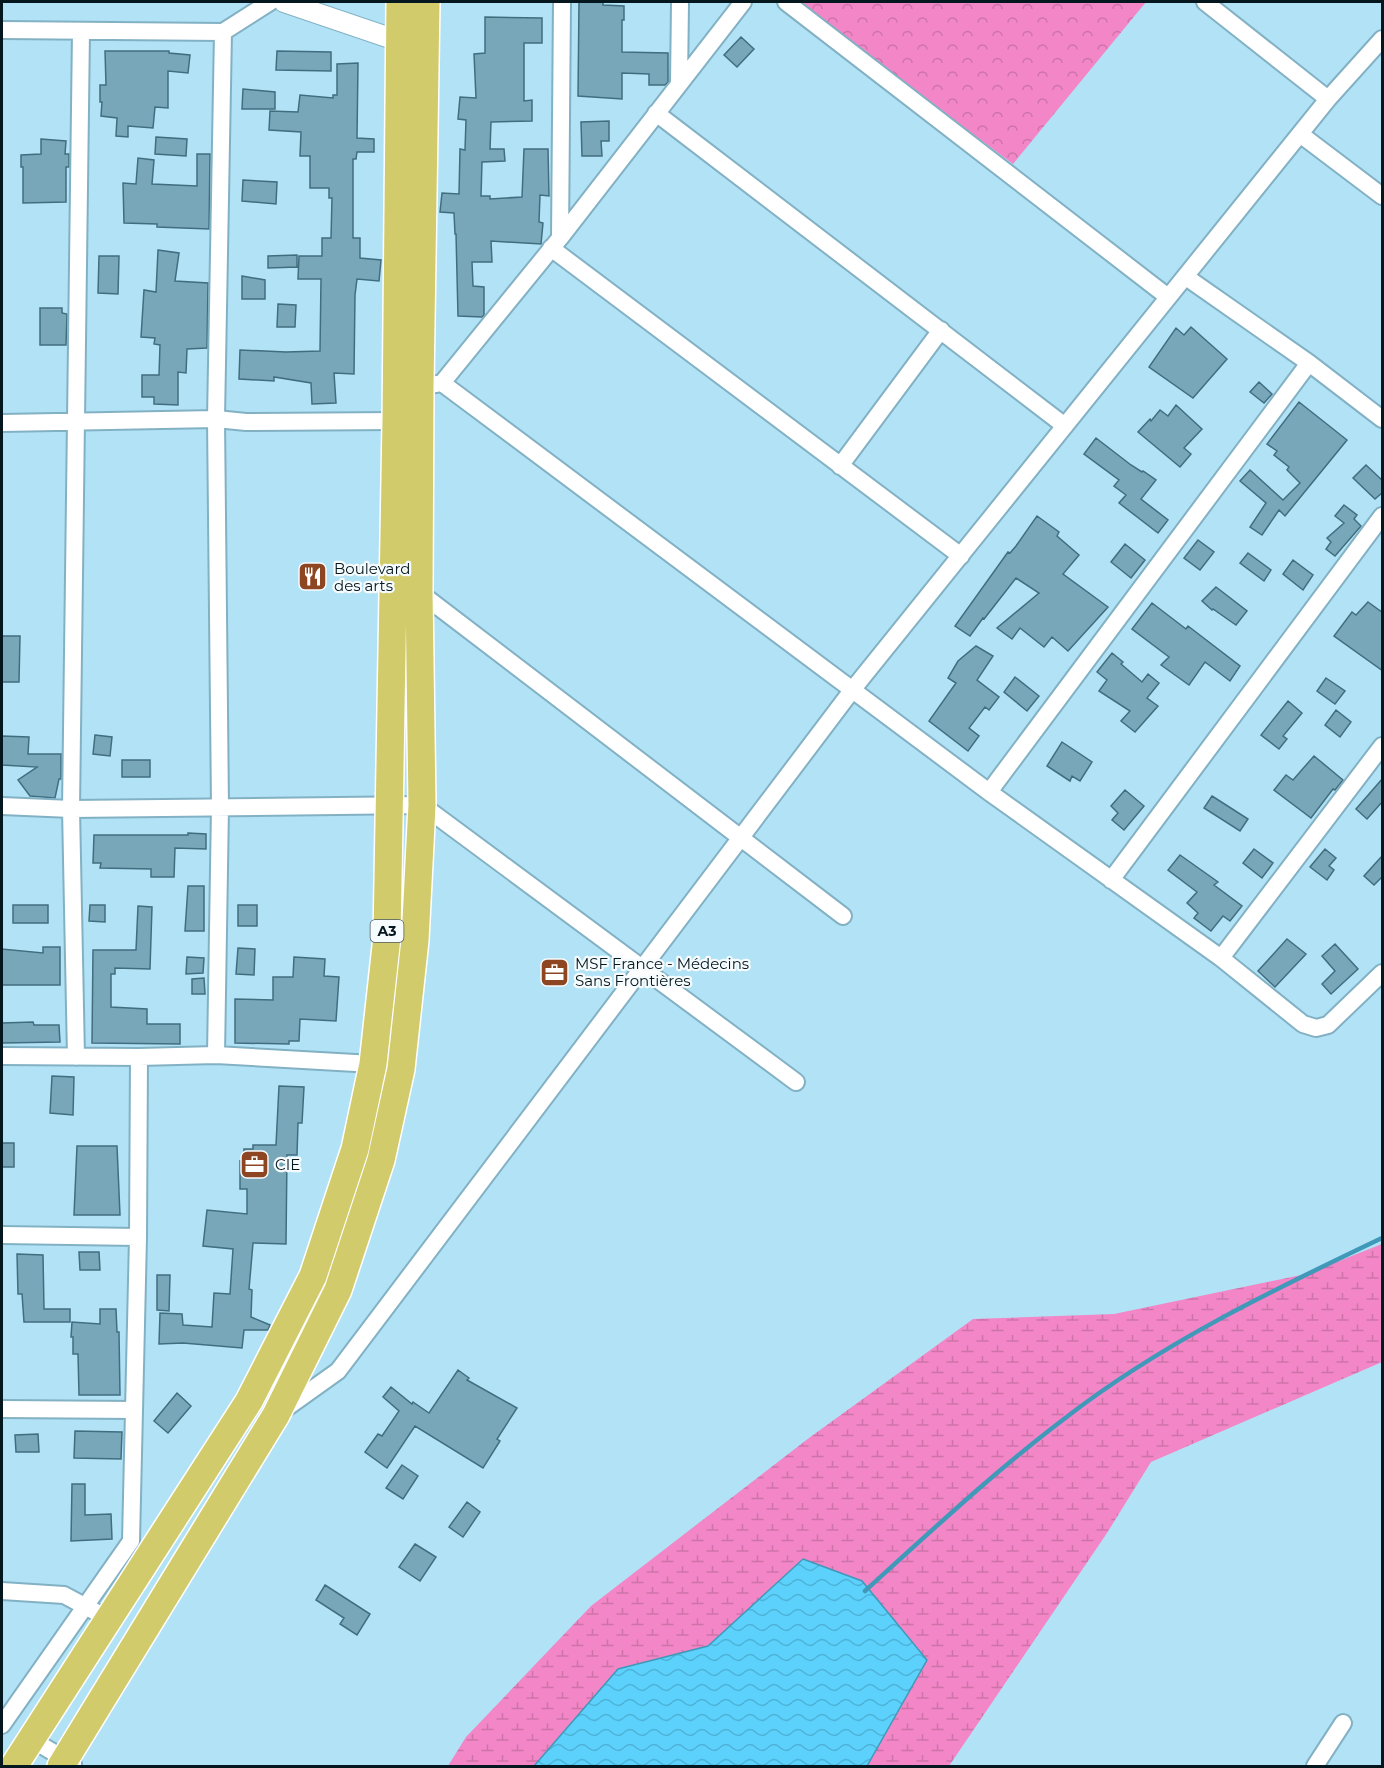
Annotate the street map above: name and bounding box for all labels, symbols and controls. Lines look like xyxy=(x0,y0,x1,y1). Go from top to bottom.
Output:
place label: Boulevard des arts xyxy=(334,559,410,595)
restaurant icon: Boulevard des arts xyxy=(297,561,329,593)
road number: A3 xyxy=(370,920,404,942)
place label: MSF France - Médecins Sans Frontières xyxy=(575,954,749,990)
office icon: MSF France - Médecins Sans Frontières xyxy=(538,956,570,988)
office icon: CIE xyxy=(238,1148,270,1180)
place label: CIE xyxy=(275,1155,300,1174)

